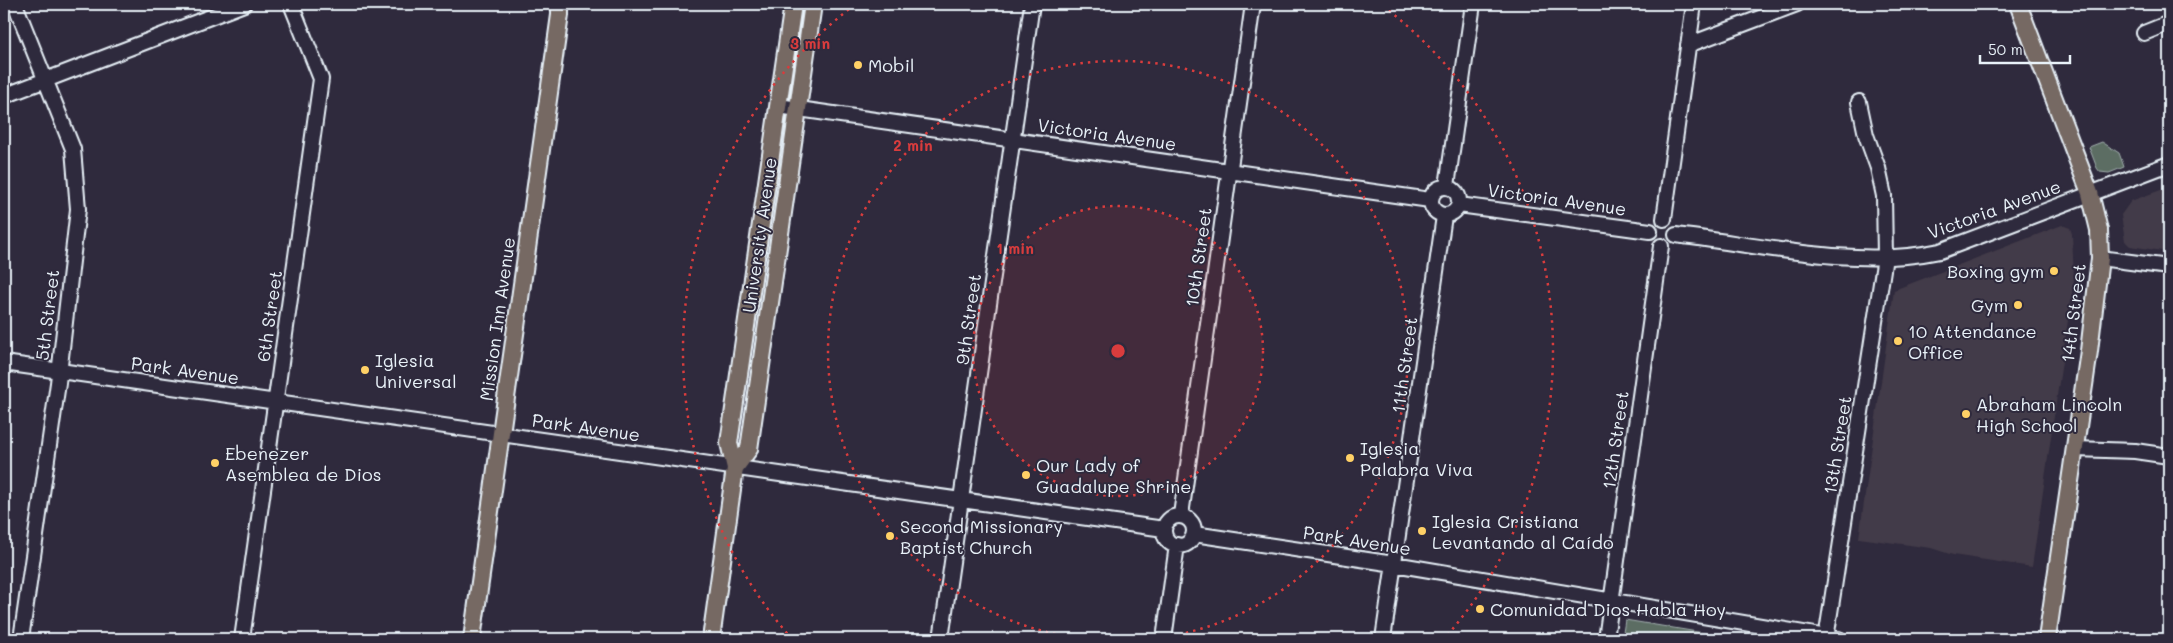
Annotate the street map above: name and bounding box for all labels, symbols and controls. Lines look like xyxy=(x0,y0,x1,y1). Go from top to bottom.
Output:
scale bar xyxy=(1980,32,2070,64)
text: 3 min xyxy=(790,33,830,53)
text: 50 m xyxy=(1988,39,2023,59)
place label: Mobil xyxy=(868,53,915,77)
marker: Mobil xyxy=(852,59,864,71)
street label: Victoria Avenue xyxy=(1036,112,1178,156)
text: 2 min xyxy=(893,135,933,155)
street label: University Avenue xyxy=(736,156,782,314)
street label: Victoria Avenue xyxy=(1924,174,2064,244)
street label: Victoria Avenue xyxy=(1486,177,1628,221)
street label: 10th Street xyxy=(1179,206,1217,308)
street label: Mission Inn Avenue xyxy=(474,236,520,402)
text: 1 min xyxy=(996,238,1034,258)
place label: Boxing gym xyxy=(1947,259,2044,283)
street label: 14th Street xyxy=(2055,262,2091,364)
marker: Boxing gym xyxy=(2048,265,2060,277)
street label: 5th Street xyxy=(30,268,64,362)
street label: 6th Street xyxy=(251,269,287,363)
street label: 9th Street xyxy=(950,272,986,366)
place label: Gym xyxy=(1971,293,2008,317)
marker: Gym xyxy=(2012,299,2024,311)
street label: 11th Street xyxy=(1385,315,1423,415)
place label: 10 Attendance Office xyxy=(1908,319,2037,364)
marker: 10 Attendance Office xyxy=(1892,335,1904,347)
centre of rings xyxy=(1109,342,1127,360)
place label: Iglesia Universal xyxy=(375,348,457,393)
street label: Park Avenue xyxy=(129,351,241,389)
marker: Iglesia Universal xyxy=(359,364,371,376)
street label: 12th Street xyxy=(1596,389,1634,491)
place label: Abraham Lincoln High School xyxy=(1976,392,2122,437)
street label: 13th Street xyxy=(1817,394,1857,496)
street label: Park Avenue xyxy=(530,408,642,446)
marker: Abraham Lincoln High School xyxy=(1960,408,1972,420)
place label: Iglesia Palabra Viva xyxy=(1360,436,1473,481)
place label: Ebenezer Asemblea de Dios xyxy=(225,441,381,486)
marker: Iglesia Palabra Viva xyxy=(1344,452,1356,464)
place label: Our Lady of Guadalupe Shrine xyxy=(1036,453,1191,498)
marker: Ebenezer Asemblea de Dios xyxy=(209,457,221,469)
marker: Our Lady of Guadalupe Shrine xyxy=(1020,469,1032,481)
place label: Iglesia Cristiana Levantando al Caído xyxy=(1432,509,1614,554)
place label: Second Missionary Baptist Church xyxy=(900,514,1063,559)
street label: Park Avenue xyxy=(1301,520,1413,560)
marker: Iglesia Cristiana Levantando al Caído xyxy=(1416,525,1428,537)
marker: Second Missionary Baptist Church xyxy=(884,530,896,542)
place label: Comunidad Dios Habla Hoy xyxy=(1490,597,1726,621)
marker: Comunidad Dios Habla Hoy xyxy=(1474,603,1486,615)

